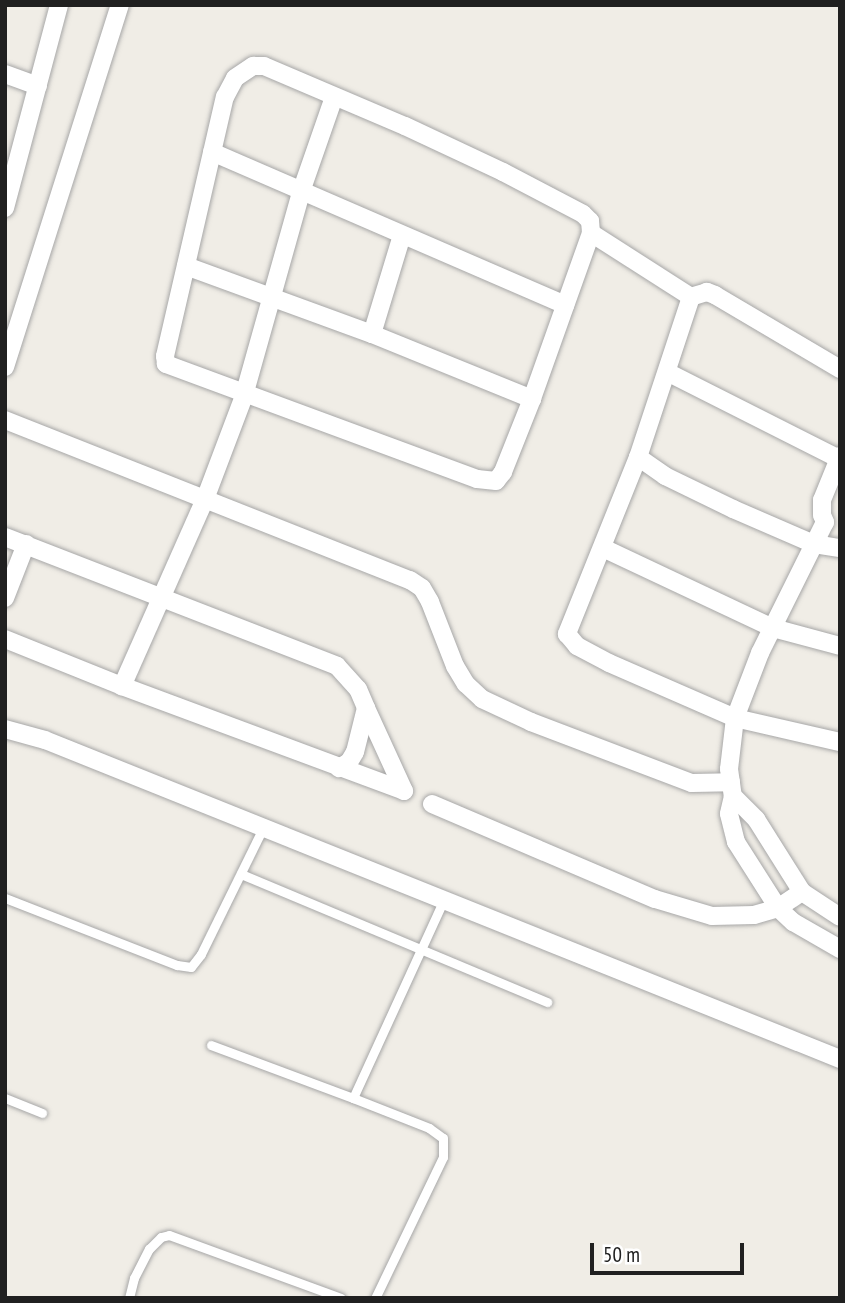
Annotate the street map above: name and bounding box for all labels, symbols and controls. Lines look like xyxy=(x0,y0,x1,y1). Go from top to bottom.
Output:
scale bar xyxy=(593,1230,747,1274)
text: 50 m xyxy=(603,1241,640,1268)

